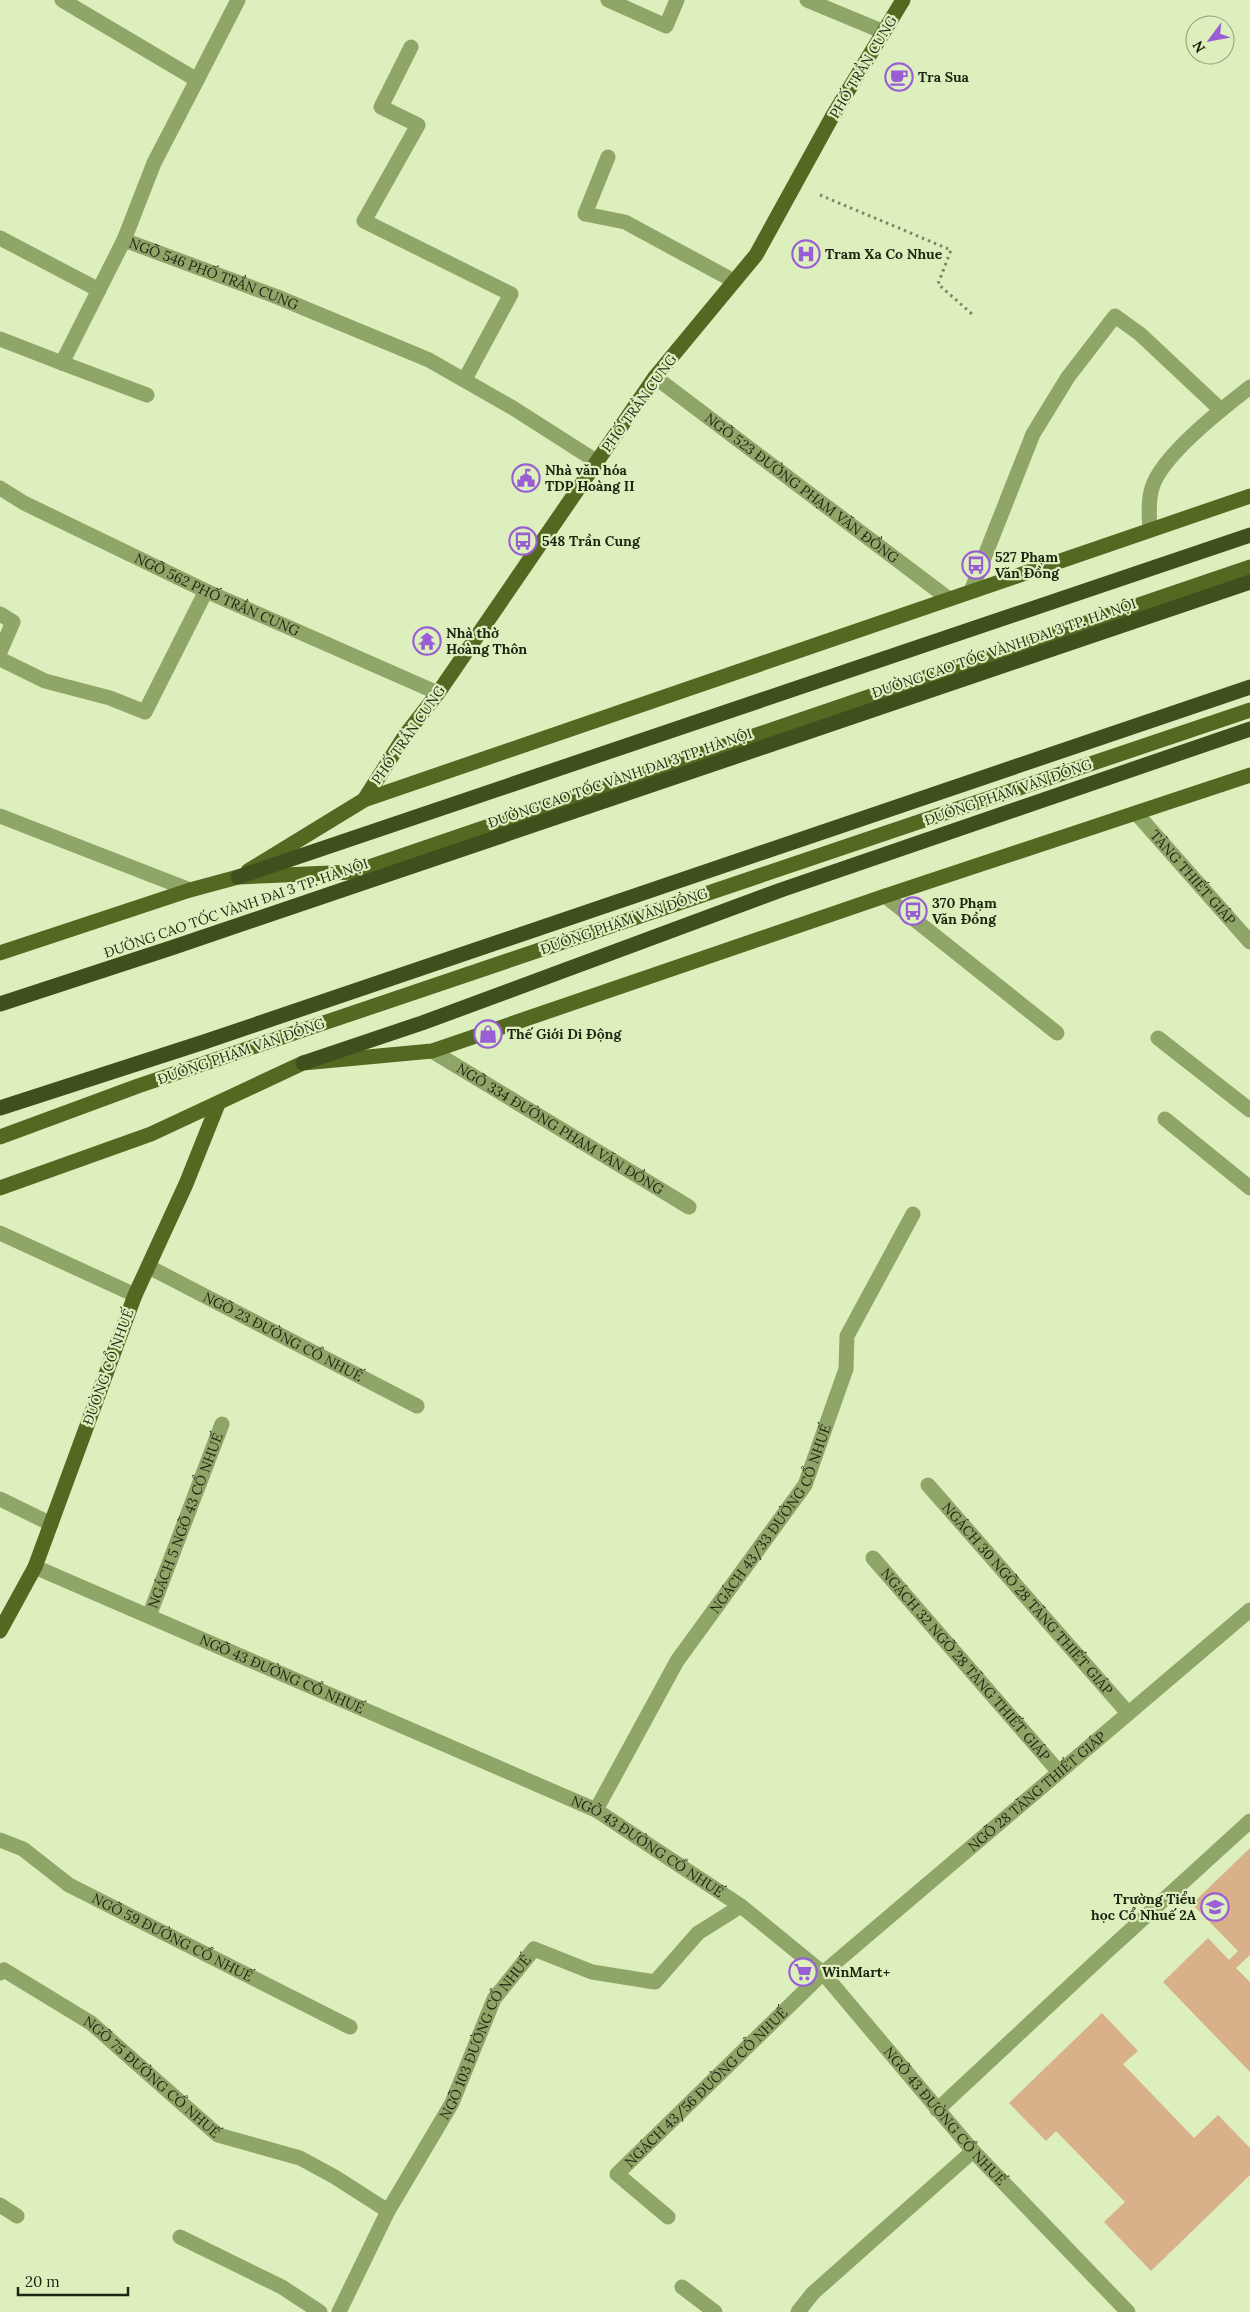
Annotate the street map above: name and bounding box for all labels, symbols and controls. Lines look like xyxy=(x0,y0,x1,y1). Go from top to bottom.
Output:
street label: PHỐ TRẦN CUNG xyxy=(824,12,901,122)
north arrow xyxy=(1185,15,1235,65)
text: N xyxy=(1188,37,1209,56)
cafe icon: Tra Sua xyxy=(884,62,914,92)
place label: Tra Sua xyxy=(918,68,970,86)
street label: NGÕ 546 PHỐ TRẦN CUNG xyxy=(127,234,302,314)
hospital icon: Tram Xa Co Nhue xyxy=(791,239,821,269)
place label: Tram Xa Co Nhue xyxy=(825,245,943,263)
street label: PHỐ TRẦN CUNG xyxy=(597,350,681,455)
street label: NGÕ 523 ĐƯỜNG PHẠM VĂN ĐỒNG xyxy=(701,409,903,567)
place label: Nhà văn hóa TDP Hoàng II xyxy=(545,461,635,495)
public building icon: Nhà văn hóa TDP Hoàng II xyxy=(511,463,541,493)
bus stop icon: 548 Trần Cung xyxy=(508,526,538,556)
place label: 548 Trần Cung xyxy=(542,532,641,550)
place label: 527 Phạm Văn Đồng xyxy=(995,548,1060,582)
street label: NGÕ 562 PHỐ TRẦN CUNG xyxy=(132,549,303,640)
bus stop icon: 527 Phạm Văn Đồng xyxy=(961,550,991,580)
street label: ĐƯỜNG CAO TỐC VÀNH ĐAI 3 TP. HÀ NỘI xyxy=(869,593,1139,702)
place label: Nhà thờ Hoàng Thôn xyxy=(446,624,527,658)
temple icon: Nhà thờ Hoàng Thôn xyxy=(412,626,442,656)
street label: PHỐ TRẦN CUNG xyxy=(366,681,449,788)
street label: ĐƯỜNG CAO TỐC VÀNH ĐAI 3 TP. HÀ NỘI xyxy=(485,723,755,832)
street label: ĐƯỜNG PHẠM VĂN ĐỒNG xyxy=(922,754,1094,829)
street label: TĂNG THIẾT GIÁP xyxy=(1146,826,1240,929)
street label: ĐƯỜNG CAO TỐC VÀNH ĐAI 3 TP. HÀ NỘI xyxy=(101,853,371,962)
street label: ĐƯỜNG PHẠM VĂN ĐỒNG xyxy=(538,883,710,958)
place label: 370 Phạm Văn Đồng xyxy=(932,894,997,928)
bus stop icon: 370 Phạm Văn Đồng xyxy=(898,896,928,926)
street label: ĐƯỜNG PHẠM VĂN ĐỒNG xyxy=(155,1013,327,1088)
shop icon: Thế Giới Di Động xyxy=(473,1019,503,1049)
place label: Thế Giới Di Động xyxy=(507,1025,623,1043)
street label: NGÕ 334 ĐƯỜNG PHẠM VĂN ĐỒNG xyxy=(453,1059,667,1199)
street label: NGÕ 23 ĐƯỜNG CỔ NHUẾ xyxy=(200,1288,367,1385)
street label: ĐƯỜNG CỔ NHUẾ xyxy=(78,1306,137,1428)
street label: NGÁCH 43/33 ĐƯỜNG CỔ NHUẾ xyxy=(706,1421,835,1617)
street label: NGÁCH 5 NGÕ 43 CỔ NHUẾ xyxy=(144,1430,227,1611)
street label: NGÁCH 30 NGÕ 28 TĂNG THIẾT GIÁP xyxy=(938,1498,1117,1699)
street label: NGÁCH 32 NGÕ 28 TĂNG THIẾT GIÁP xyxy=(877,1564,1054,1765)
street label: NGÕ 43 ĐƯỜNG CỔ NHUẾ xyxy=(197,1630,368,1718)
street label: NGÕ 28 TĂNG THIẾT GIÁP xyxy=(964,1727,1110,1855)
street label: NGÕ 43 ĐƯỜNG CỔ NHUẾ xyxy=(568,1791,728,1901)
street label: NGÕ 59 ĐƯỜNG CỔ NHUẾ xyxy=(89,1889,257,1986)
place label: Trường Tiểu học Cổ Nhuế 2A xyxy=(1091,1890,1197,1924)
school or university icon: Trường Tiểu học Cổ Nhuế 2A xyxy=(1200,1892,1230,1922)
street label: NGÕ 103 ĐƯỜNG CỔ NHUẾ xyxy=(435,1950,535,2123)
supermarket icon: WinMart+ xyxy=(788,1957,818,1987)
place label: WinMart+ xyxy=(822,1963,890,1981)
street label: NGÁCH 43/56 ĐƯỜNG CỔ NHUẾ xyxy=(621,2003,791,2171)
street label: NGÕ 75 ĐƯỜNG CỔ NHUẾ xyxy=(80,2012,225,2142)
street label: NGÕ 43 ĐƯỜNG CỔ NHUẾ xyxy=(880,2043,1011,2189)
scale bar xyxy=(18,2264,128,2296)
text: 20 m xyxy=(25,2272,60,2291)

